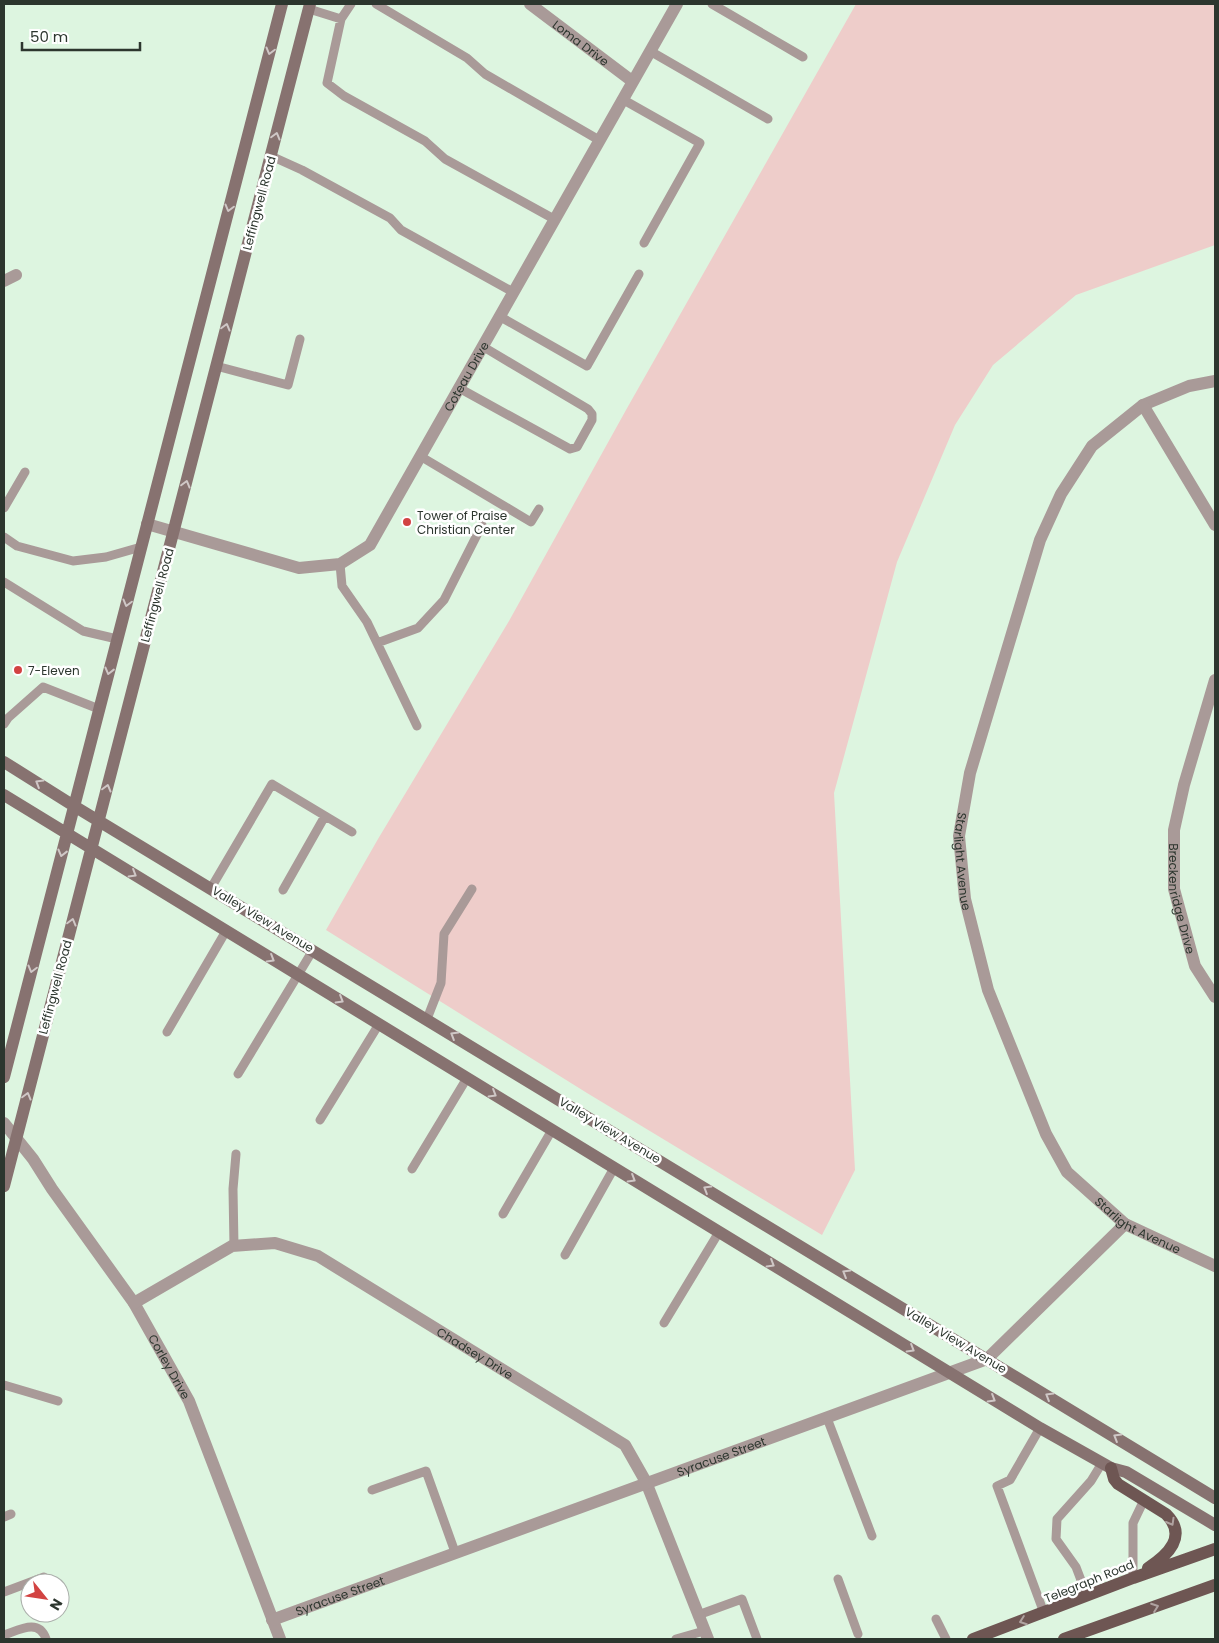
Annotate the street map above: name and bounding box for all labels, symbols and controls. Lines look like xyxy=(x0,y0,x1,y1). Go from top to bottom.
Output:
street label: Loma Drive xyxy=(549,16,613,69)
scale bar xyxy=(22,20,140,52)
text: 50 m xyxy=(30,26,68,47)
one-way arrow xyxy=(265,46,276,55)
one-way arrow xyxy=(270,132,281,140)
street label: Leffingwell Road xyxy=(238,154,280,252)
one-way arrow xyxy=(224,204,235,213)
one-way arrow xyxy=(221,324,231,332)
street label: Coteau Drive xyxy=(439,338,492,414)
one-way arrow xyxy=(180,481,190,489)
place label: Tower of Praise Christian Center xyxy=(417,507,515,538)
marker: Tower of Praise Christian Center xyxy=(401,516,413,528)
street label: Leffingwell Road xyxy=(136,546,178,644)
one-way arrow xyxy=(122,598,132,606)
place label: 7-Eleven xyxy=(28,662,80,679)
marker: 7-Eleven xyxy=(12,664,24,676)
one-way arrow xyxy=(104,666,115,675)
one-way arrow xyxy=(36,780,45,790)
one-way arrow xyxy=(101,783,112,792)
street label: Starlight Avenue xyxy=(951,811,976,912)
street label: Breckenridge Drive xyxy=(1166,843,1200,956)
one-way arrow xyxy=(57,849,68,858)
one-way arrow xyxy=(127,867,136,877)
street label: Valley View Avenue xyxy=(209,882,317,956)
one-way arrow xyxy=(66,918,77,927)
street label: Leffingwell Road xyxy=(34,938,76,1036)
one-way arrow xyxy=(266,952,275,962)
one-way arrow xyxy=(27,965,38,974)
one-way arrow xyxy=(334,994,343,1004)
one-way arrow xyxy=(450,1032,459,1042)
one-way arrow xyxy=(488,1088,497,1098)
one-way arrow xyxy=(21,1091,32,1100)
street label: Valley View Avenue xyxy=(556,1093,664,1167)
one-way arrow xyxy=(627,1173,636,1182)
one-way arrow xyxy=(703,1185,712,1195)
street label: Starlight Avenue xyxy=(1091,1193,1184,1257)
one-way arrow xyxy=(765,1257,774,1267)
one-way arrow xyxy=(842,1269,851,1279)
street label: Valley View Avenue xyxy=(902,1303,1010,1377)
street label: Chadsey Drive xyxy=(434,1323,517,1383)
street label: Corley Drive xyxy=(145,1331,195,1402)
one-way arrow xyxy=(905,1343,914,1353)
one-way arrow xyxy=(986,1392,995,1402)
one-way arrow xyxy=(1045,1393,1054,1402)
street label: Syracuse Street xyxy=(674,1432,768,1480)
one-way arrow xyxy=(1113,1434,1122,1444)
one-way arrow xyxy=(1165,1516,1175,1525)
street label: Telegraph Road xyxy=(1042,1555,1136,1607)
street label: Syracuse Street xyxy=(293,1571,386,1619)
north arrow xyxy=(20,1573,70,1623)
text: N xyxy=(45,1595,68,1614)
one-way arrow xyxy=(1150,1603,1159,1613)
one-way arrow xyxy=(1019,1615,1028,1625)

